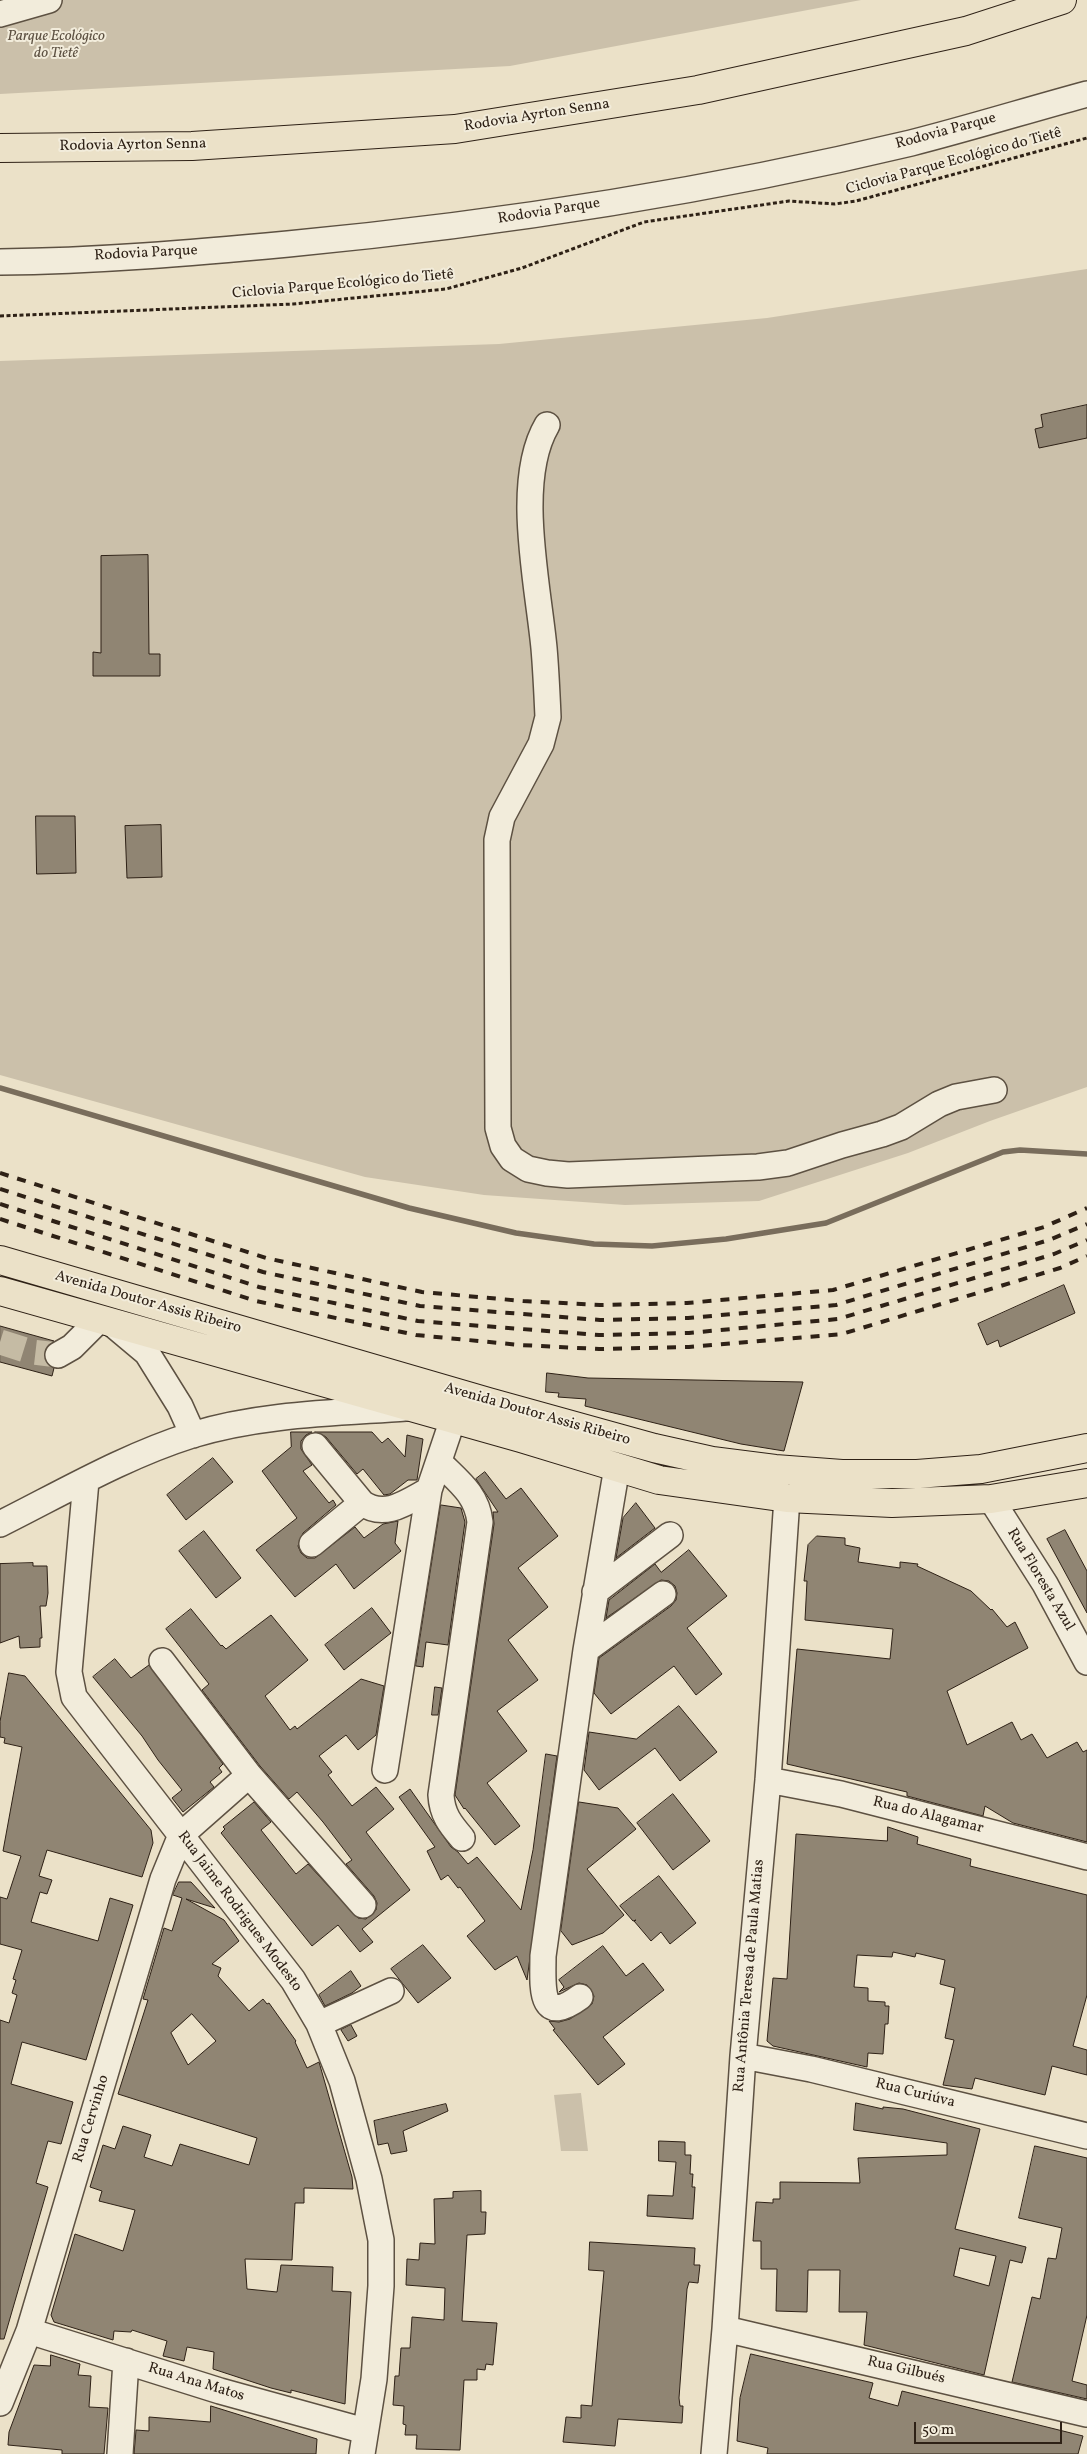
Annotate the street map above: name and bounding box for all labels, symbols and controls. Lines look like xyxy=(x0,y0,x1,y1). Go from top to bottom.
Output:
park label: Parque Ecológico do Tietê xyxy=(7,28,105,63)
street label: Rodovia Ayrton Senna xyxy=(463,96,611,136)
street label: Rodovia Parque xyxy=(894,110,998,154)
street label: Ciclovia Parque Ecológico do Tietê xyxy=(844,125,1064,199)
street label: Rodovia Ayrton Senna xyxy=(59,136,207,156)
street label: Rodovia Parque xyxy=(497,195,601,229)
street label: Rodovia Parque xyxy=(94,242,198,266)
street label: Ciclovia Parque Ecológico do Tietê xyxy=(231,266,455,304)
street label: Avenida Doutor Assis Ribeiro xyxy=(53,1268,243,1338)
street label: Avenida Doutor Assis Ribeiro xyxy=(442,1380,632,1450)
street label: Rua Floresta Azul xyxy=(1002,1525,1078,1635)
street label: Rua do Alagamar xyxy=(871,1794,985,1838)
street label: Rua Jaime Rodrigues Modesto xyxy=(173,1828,305,1996)
street label: Rua Antônia Teresa de Paula Matias xyxy=(731,1859,769,2093)
street label: Rua Cervinho xyxy=(70,2073,114,2165)
street label: Rua Curiúva xyxy=(873,2075,957,2113)
street label: Rua Gilbués xyxy=(865,2353,947,2389)
street label: Rua Ana Matos xyxy=(146,2360,246,2406)
scale bar xyxy=(917,2412,1064,2444)
text: 50 m xyxy=(922,2420,954,2441)

